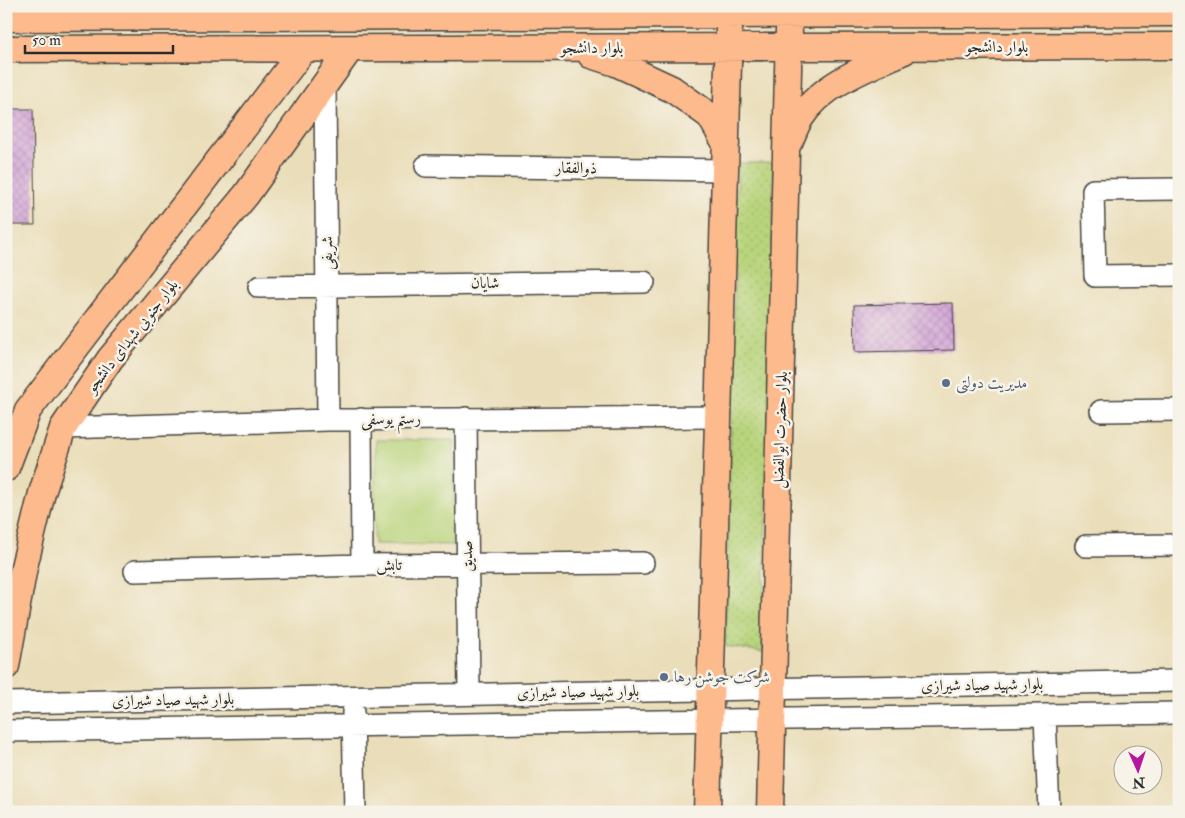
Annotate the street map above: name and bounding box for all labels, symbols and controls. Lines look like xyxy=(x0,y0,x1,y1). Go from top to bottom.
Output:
scale bar xyxy=(25,22,172,54)
text: 50 m xyxy=(32,31,61,50)
street label: بلوار دانشجو xyxy=(964,37,1028,57)
street label: بلوار دانشجو xyxy=(559,38,623,58)
street label: ذوالفقار xyxy=(553,158,597,178)
street label: شریفی xyxy=(317,236,338,270)
street label: شایان xyxy=(471,273,499,293)
street label: بلوار جنوبی شهدای دانشجو xyxy=(80,275,183,399)
street label: بلوار حضرت ابوالفضل xyxy=(768,371,793,489)
place label: مدیریت دولتی xyxy=(956,373,1027,394)
marker: مدیریت دولتی xyxy=(940,377,952,389)
street label: رستم یوسفی xyxy=(361,408,421,436)
street label: صدیق xyxy=(457,540,477,572)
street label: تابش xyxy=(376,555,403,575)
place label: شرکت جوشن رها xyxy=(674,667,770,688)
marker: شرکت جوشن رها xyxy=(658,671,670,683)
street label: بلوار شهید صیاد شیرازی xyxy=(921,674,1043,696)
street label: بلوار شهید صیاد شیرازی xyxy=(517,681,639,703)
street label: بلوار شهید صیاد شیرازی xyxy=(112,689,234,711)
north arrow xyxy=(1112,746,1162,796)
text: N xyxy=(1131,774,1146,791)

